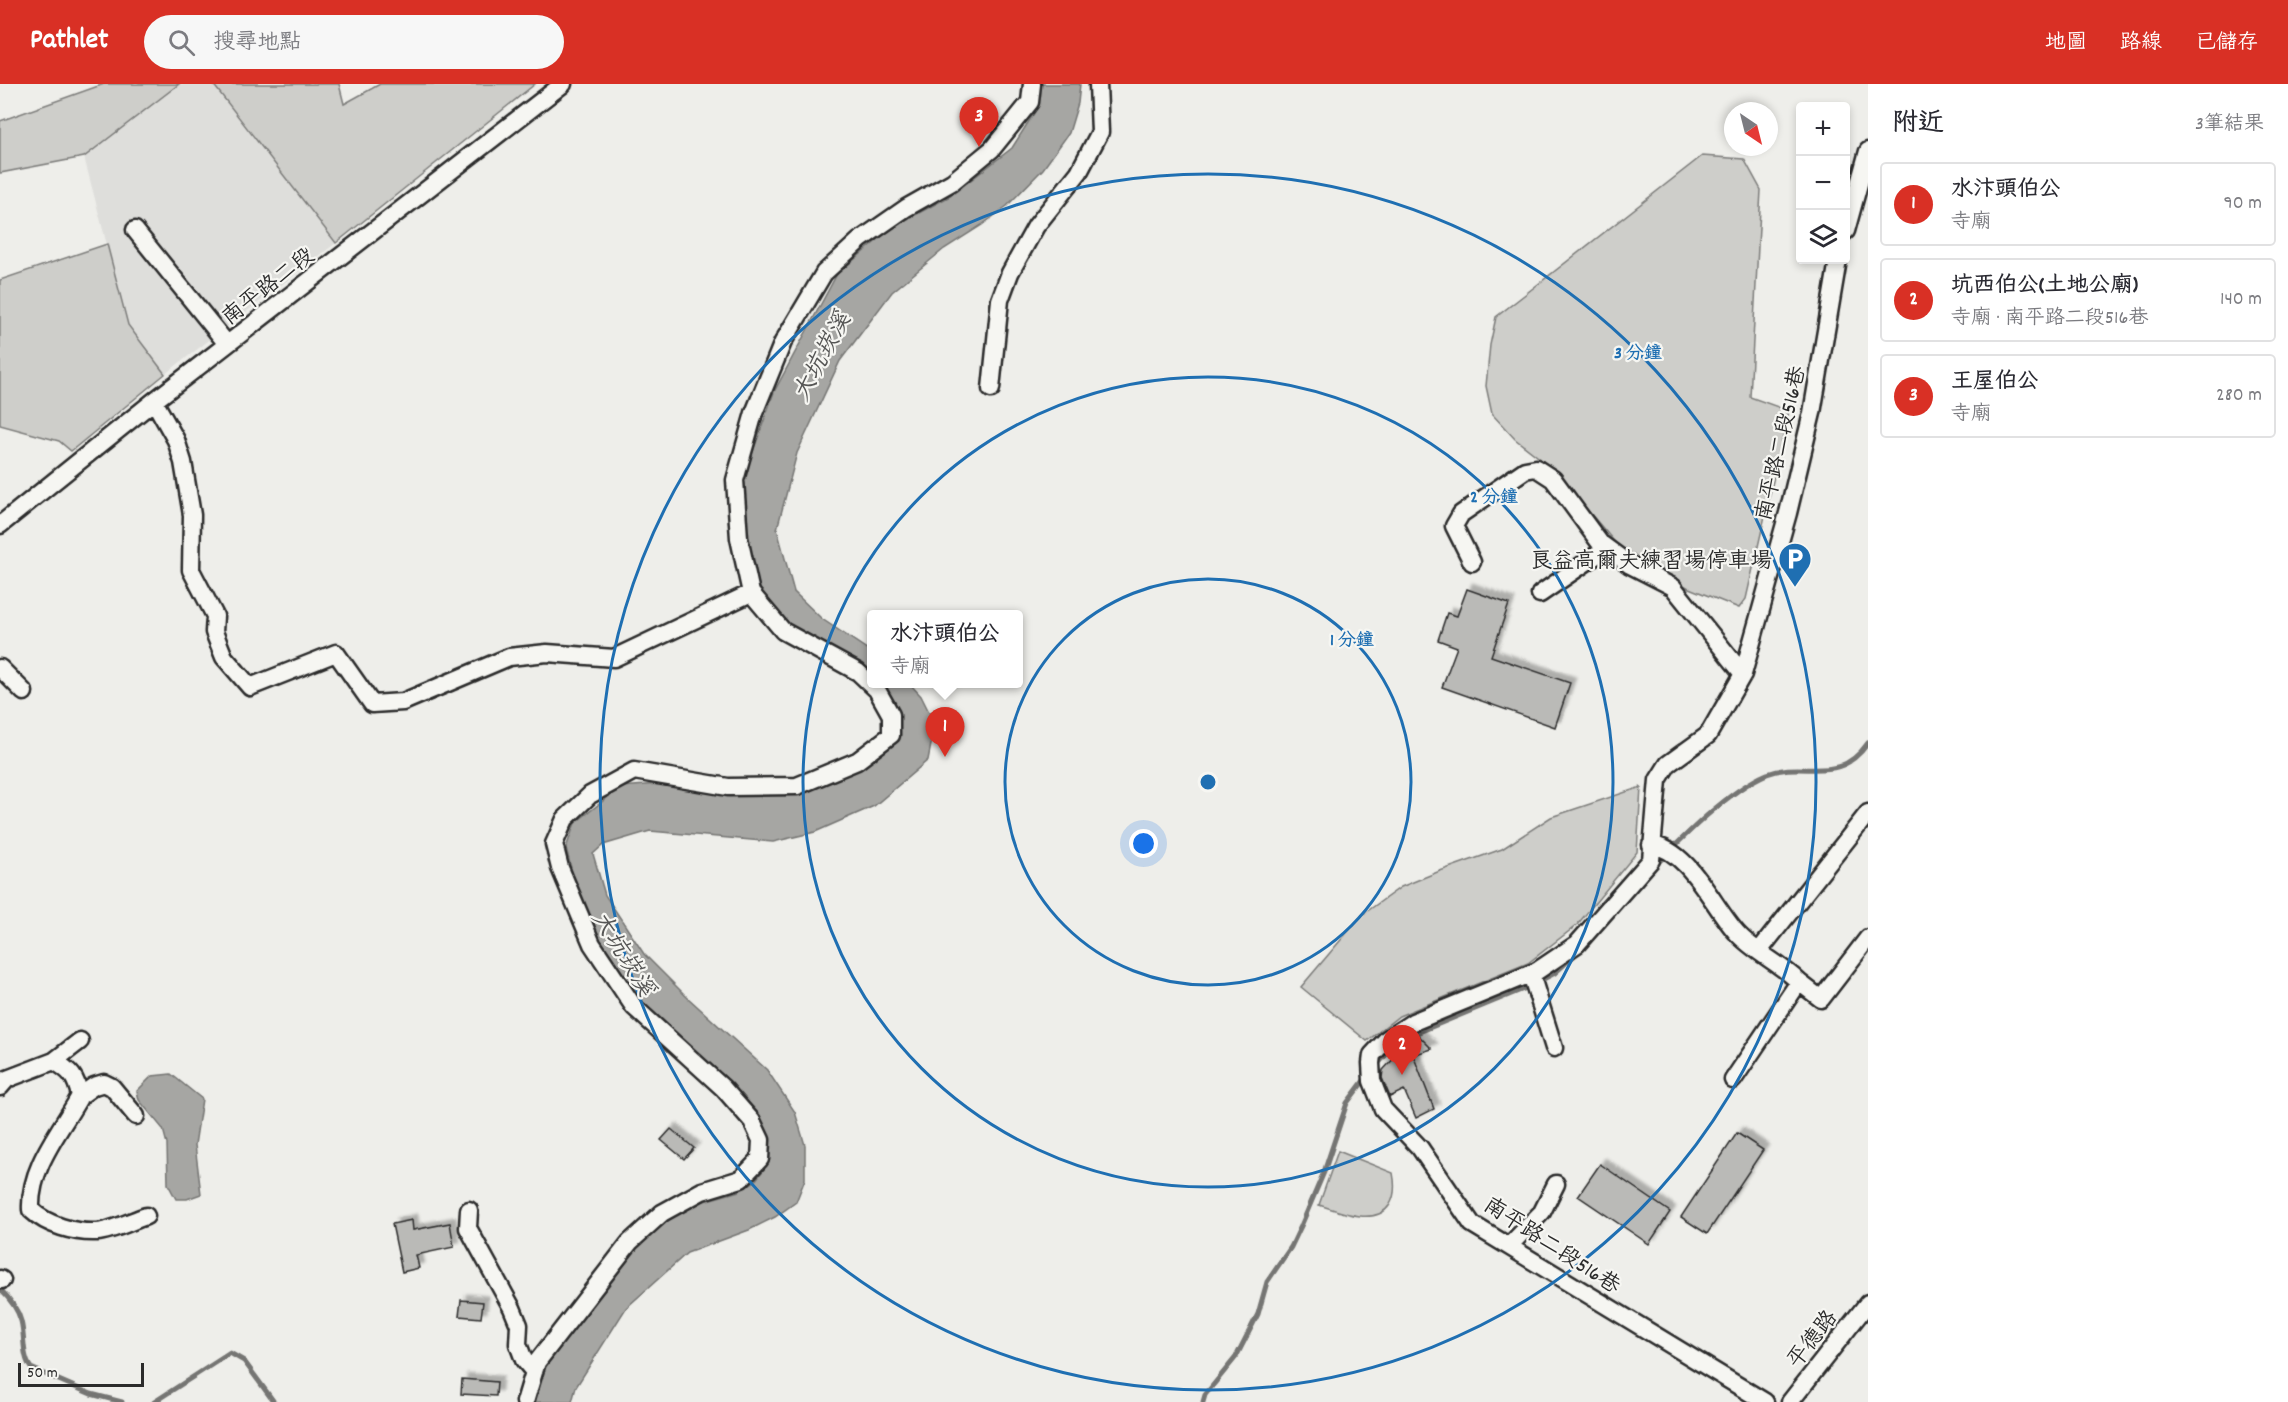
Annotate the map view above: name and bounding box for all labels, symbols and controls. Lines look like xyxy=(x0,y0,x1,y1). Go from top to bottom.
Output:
search box xyxy=(144,15,564,69)
text: Pathlet xyxy=(30,22,108,62)
icon: search xyxy=(165,26,198,59)
text: 搜尋地點 xyxy=(213,28,301,59)
text: 地圖 xyxy=(2045,29,2087,59)
text: 路線 xyxy=(2120,29,2162,59)
text: 已儲存 xyxy=(2195,29,2258,59)
pin: 3 xyxy=(960,98,998,147)
north arrow xyxy=(1724,102,1778,156)
map controls xyxy=(1796,102,1850,264)
button: + xyxy=(1796,102,1850,156)
text: 附近 xyxy=(1892,106,1944,143)
text: 3筆結果 xyxy=(2195,111,2264,139)
button: − xyxy=(1796,156,1850,210)
text: 水汴頭伯公 xyxy=(1951,175,2061,206)
text: 1 xyxy=(1911,190,1916,218)
text: 90 m xyxy=(2224,190,2262,218)
text: 寺廟 xyxy=(1951,209,1991,237)
button: layers xyxy=(1796,210,1850,264)
street label: 南平路二段 xyxy=(216,242,322,334)
text: 坑西伯公(土地公廟) xyxy=(1951,271,2138,302)
text: 2 xyxy=(1909,286,1918,314)
text: 140 m xyxy=(2220,286,2262,314)
water label: 大坑崁溪 xyxy=(786,305,862,408)
text: 寺廟 · 南平路二段516巷 xyxy=(1951,305,2148,333)
text: 3 分鐘 xyxy=(1614,342,1662,367)
street label: 南平路二段516巷 xyxy=(1750,363,1815,524)
text: 王屋伯公 xyxy=(1951,367,2039,398)
text: 3 xyxy=(1909,382,1918,410)
text: 280 m xyxy=(2216,382,2262,410)
text: 寺廟 xyxy=(1951,401,1991,429)
text: 2 分鐘 xyxy=(1470,486,1518,511)
parking icon: 良益高爾夫練習場停車場 xyxy=(1777,541,1813,588)
place label: 良益高爾夫練習場停車場 xyxy=(1530,547,1772,578)
popup xyxy=(867,610,1023,688)
text: 水汴頭伯公 xyxy=(890,620,1000,651)
text: 1 分鐘 xyxy=(1330,629,1374,654)
text: 寺廟 xyxy=(890,654,930,682)
pin: 1 xyxy=(926,708,964,757)
centre of rings xyxy=(1198,772,1218,792)
your location xyxy=(1129,829,1158,858)
water label: 大坑崁溪 xyxy=(582,905,662,1006)
pin: 2 xyxy=(1382,1026,1422,1075)
street label: 南平路二段516巷 xyxy=(1476,1191,1626,1303)
street label: 平德路 xyxy=(1781,1305,1846,1376)
scale bar xyxy=(18,1360,144,1388)
text: 50 m xyxy=(27,1362,58,1385)

